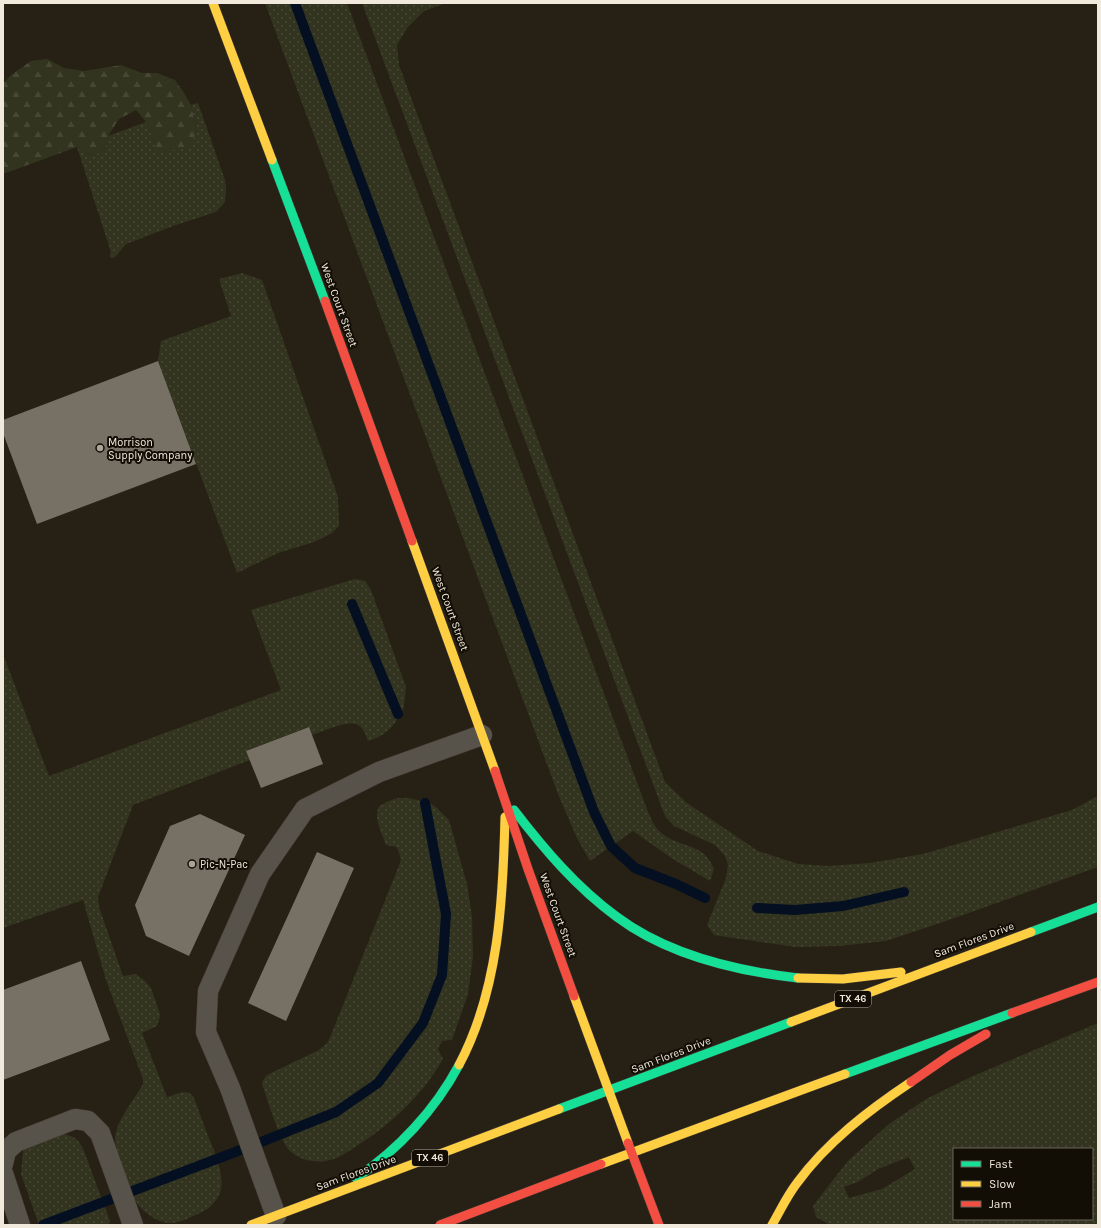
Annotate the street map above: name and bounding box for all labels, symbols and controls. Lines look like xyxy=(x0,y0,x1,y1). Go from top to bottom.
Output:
street label: West Court Street xyxy=(318,261,360,349)
place label: Morrison Supply Company xyxy=(108,436,192,462)
marker: Morrison Supply Company xyxy=(95,443,105,453)
street label: West Court Street xyxy=(429,565,471,653)
place label: Pic-N-Pac xyxy=(200,858,248,871)
marker: Pic-N-Pac xyxy=(187,859,197,869)
street label: West Court Street xyxy=(537,871,579,959)
street label: Sam Flores Drive xyxy=(932,919,1016,961)
road number: TX 46 xyxy=(835,991,871,1007)
street label: Sam Flores Drive xyxy=(629,1034,713,1076)
legend xyxy=(953,1148,1093,1220)
road number: TX 46 xyxy=(412,1150,448,1166)
street label: Sam Flores Drive xyxy=(314,1152,398,1194)
text: Fast xyxy=(989,1157,1013,1171)
text: Slow xyxy=(989,1177,1015,1191)
text: Jam xyxy=(989,1197,1012,1211)

